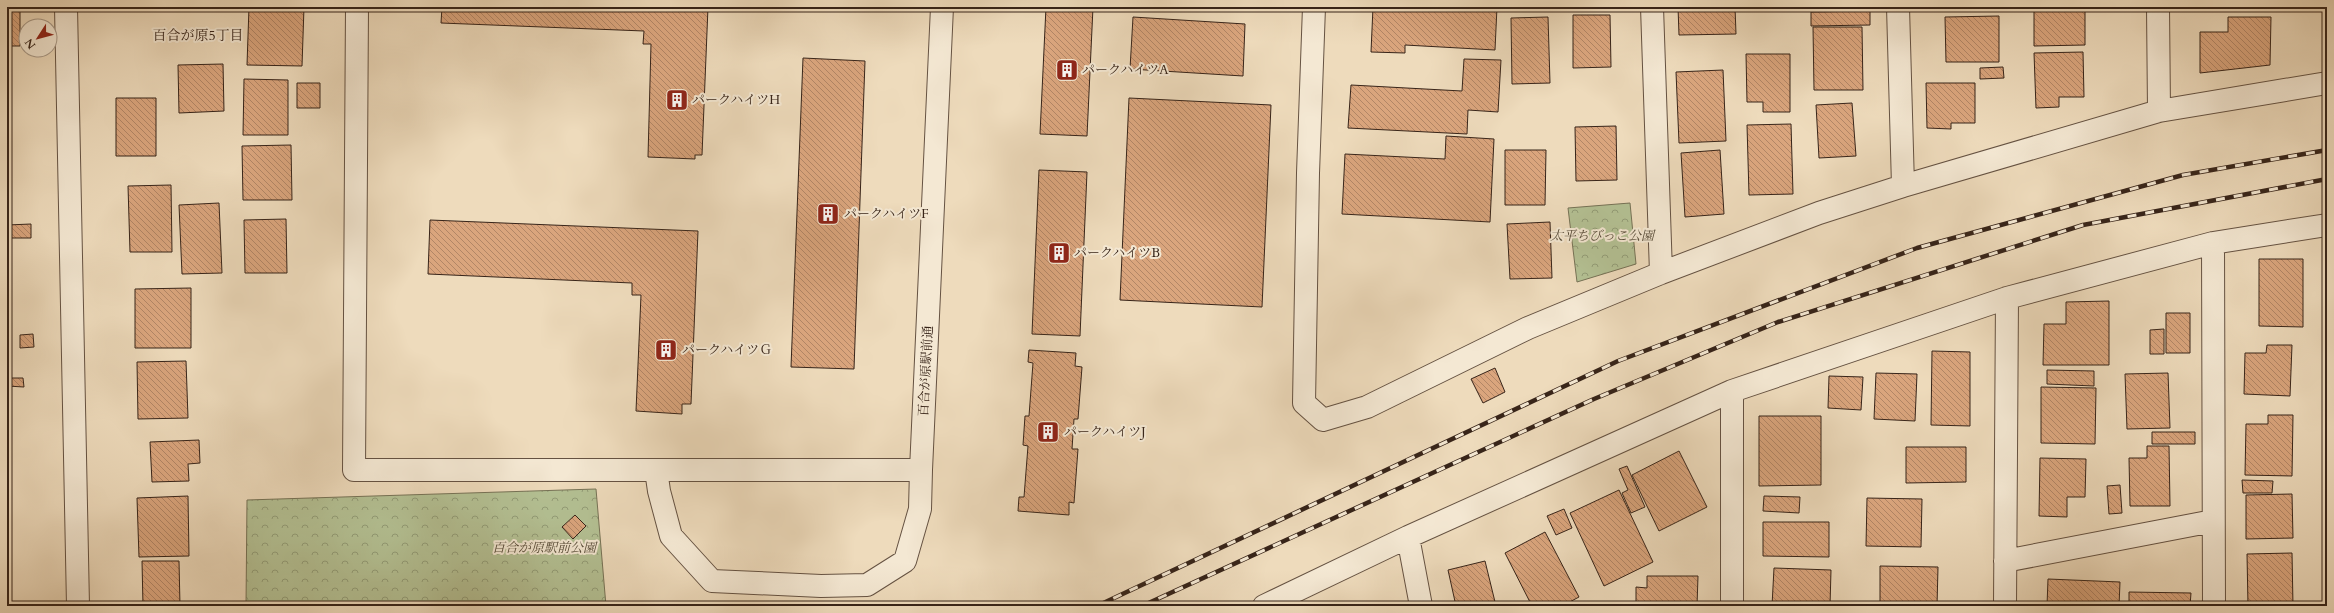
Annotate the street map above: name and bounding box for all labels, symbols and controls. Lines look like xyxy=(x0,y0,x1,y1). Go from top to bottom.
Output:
north arrow xyxy=(18,18,58,58)
district label: 百合が原5丁目 xyxy=(152,26,244,45)
text: N xyxy=(21,35,39,52)
building icon: パークハイツA xyxy=(1054,57,1080,83)
place label: パークハイツA xyxy=(1082,61,1169,79)
building icon: パークハイツH xyxy=(664,87,690,113)
place label: パークハイツH xyxy=(692,91,780,109)
building icon: パークハイツF xyxy=(815,201,841,227)
place label: パークハイツF xyxy=(844,205,929,223)
park label: 太平ちびっこ公園 xyxy=(1550,227,1656,245)
building icon: パークハイツB xyxy=(1046,240,1072,266)
place label: パークハイツB xyxy=(1074,244,1160,262)
street label: 百合が原駅前通 xyxy=(915,325,937,417)
building icon: パークハイツＧ xyxy=(653,337,679,363)
place label: パークハイツＧ xyxy=(682,341,772,359)
building icon: パークハイツJ xyxy=(1035,419,1061,445)
place label: パークハイツJ xyxy=(1064,423,1146,441)
park label: 百合が原駅前公園 xyxy=(492,539,598,557)

